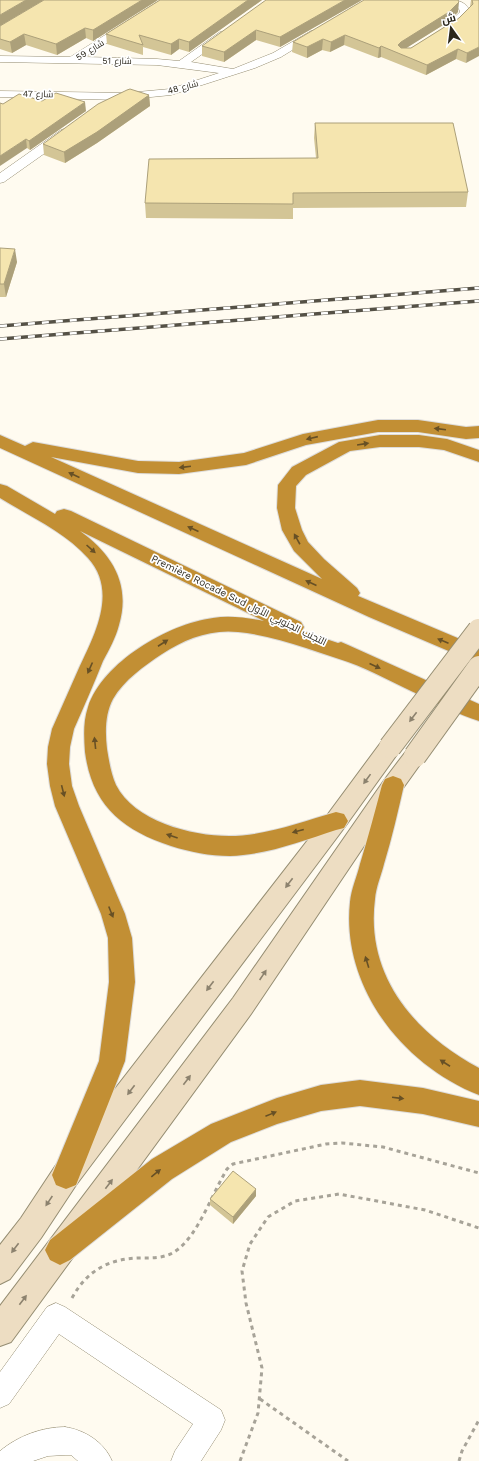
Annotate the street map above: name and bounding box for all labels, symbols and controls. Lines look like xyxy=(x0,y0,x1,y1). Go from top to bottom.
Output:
north arrow xyxy=(431,8,471,48)
text: ش xyxy=(440,11,457,27)
street label: شارع 59 xyxy=(74,37,106,63)
street label: شارع 51 xyxy=(102,56,132,67)
street label: شارع 48 xyxy=(166,78,200,97)
street label: شارع 47 xyxy=(23,89,53,100)
one-way arrow xyxy=(434,426,446,432)
one-way arrow xyxy=(305,435,318,441)
one-way arrow xyxy=(356,441,369,447)
one-way arrow xyxy=(179,464,192,471)
one-way arrow xyxy=(69,472,80,478)
one-way arrow xyxy=(187,526,198,532)
one-way arrow xyxy=(294,533,301,544)
one-way arrow xyxy=(86,544,96,554)
street label: Première Rocade Sud التجنب الجنوبي الأول xyxy=(149,553,328,649)
one-way arrow xyxy=(306,580,317,586)
one-way arrow xyxy=(437,637,449,644)
one-way arrow xyxy=(158,639,169,647)
one-way arrow xyxy=(87,662,93,673)
one-way arrow xyxy=(369,663,381,669)
one-way arrow xyxy=(409,711,418,722)
one-way arrow xyxy=(92,737,98,749)
one-way arrow xyxy=(363,773,371,784)
one-way arrow xyxy=(60,785,66,798)
one-way arrow xyxy=(292,828,304,834)
one-way arrow xyxy=(165,832,177,838)
one-way arrow xyxy=(285,877,293,888)
one-way arrow xyxy=(109,906,115,918)
one-way arrow xyxy=(364,956,370,968)
one-way arrow xyxy=(259,969,267,980)
one-way arrow xyxy=(206,981,214,992)
one-way arrow xyxy=(440,1059,450,1067)
one-way arrow xyxy=(183,1074,191,1085)
one-way arrow xyxy=(127,1084,136,1095)
one-way arrow xyxy=(392,1095,404,1101)
one-way arrow xyxy=(265,1110,277,1116)
one-way arrow xyxy=(151,1169,162,1178)
one-way arrow xyxy=(105,1179,113,1189)
one-way arrow xyxy=(45,1196,53,1207)
one-way arrow xyxy=(11,1243,20,1254)
one-way arrow xyxy=(19,1294,28,1305)

